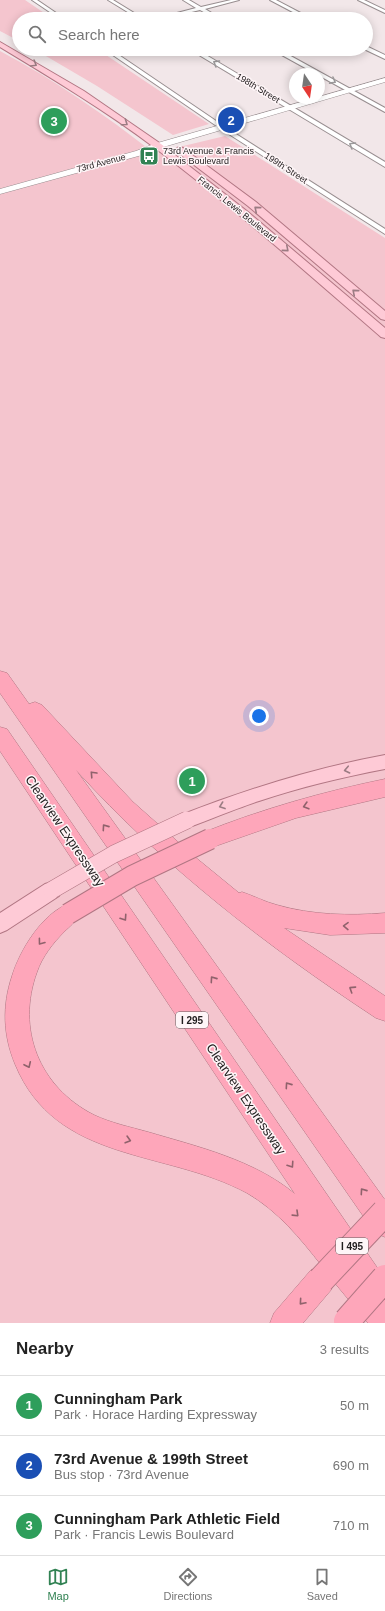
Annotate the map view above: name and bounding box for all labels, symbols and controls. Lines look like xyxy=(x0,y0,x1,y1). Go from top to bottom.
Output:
search box xyxy=(12,12,373,56)
icon: search xyxy=(26,23,48,45)
text: Search here xyxy=(58,26,140,43)
one-way arrow xyxy=(30,59,37,67)
one-way arrow xyxy=(213,61,220,68)
north arrow xyxy=(289,68,325,104)
street label: 198th Street xyxy=(234,71,282,105)
one-way arrow xyxy=(329,77,336,84)
pin: 2 xyxy=(218,105,244,135)
pin: 3 xyxy=(41,106,67,136)
one-way arrow xyxy=(121,118,128,126)
one-way arrow xyxy=(349,142,356,149)
bus stop icon: 73rd Avenue & Francis Lewis Boulevard xyxy=(138,145,160,167)
place label: 73rd Avenue & Francis Lewis Boulevard xyxy=(163,146,254,166)
street label: 199th Street xyxy=(263,150,310,186)
street label: 73rd Avenue xyxy=(75,152,127,174)
street label: Francis Lewis Boulevard xyxy=(196,174,278,244)
one-way arrow xyxy=(255,207,262,214)
one-way arrow xyxy=(281,245,289,252)
one-way arrow xyxy=(353,290,360,297)
your location xyxy=(249,706,269,726)
one-way arrow xyxy=(344,765,350,773)
pin: 1 xyxy=(179,766,205,796)
one-way arrow xyxy=(90,771,98,779)
street label: Clearview Expressway xyxy=(22,773,108,890)
one-way arrow xyxy=(219,801,226,810)
one-way arrow xyxy=(303,802,309,810)
one-way arrow xyxy=(102,824,110,831)
one-way arrow xyxy=(119,914,127,921)
one-way arrow xyxy=(343,921,349,930)
one-way arrow xyxy=(39,937,46,944)
one-way arrow xyxy=(210,976,218,983)
one-way arrow xyxy=(349,987,356,994)
road number: I 295 xyxy=(176,1012,208,1028)
street label: Clearview Expressway xyxy=(203,1041,289,1158)
one-way arrow xyxy=(23,1060,31,1068)
one-way arrow xyxy=(285,1082,293,1089)
one-way arrow xyxy=(124,1135,131,1144)
one-way arrow xyxy=(286,1161,294,1168)
one-way arrow xyxy=(360,1189,367,1196)
one-way arrow xyxy=(291,1209,299,1217)
road number: I 495 xyxy=(336,1238,368,1254)
one-way arrow xyxy=(300,1297,307,1304)
text: Nearby xyxy=(16,1339,74,1358)
text: 3 results xyxy=(320,1342,369,1357)
text: Cunningham Park xyxy=(54,1390,182,1407)
text: 1 xyxy=(25,1398,33,1413)
text: 50 m xyxy=(340,1398,369,1413)
text: Park · Horace Harding Expressway xyxy=(54,1407,257,1422)
text: 73rd Avenue & 199th Street xyxy=(54,1450,248,1467)
text: 2 xyxy=(25,1458,33,1473)
text: 690 m xyxy=(333,1458,369,1473)
text: Bus stop · 73rd Avenue xyxy=(54,1467,189,1482)
text: Cunningham Park Athletic Field xyxy=(54,1510,280,1527)
text: 3 xyxy=(25,1518,33,1533)
text: 710 m xyxy=(333,1518,369,1533)
text: Park · Francis Lewis Boulevard xyxy=(54,1527,234,1542)
tab: Map xyxy=(47,1566,69,1602)
tab: Directions xyxy=(163,1566,212,1602)
tab: Saved xyxy=(307,1566,338,1602)

